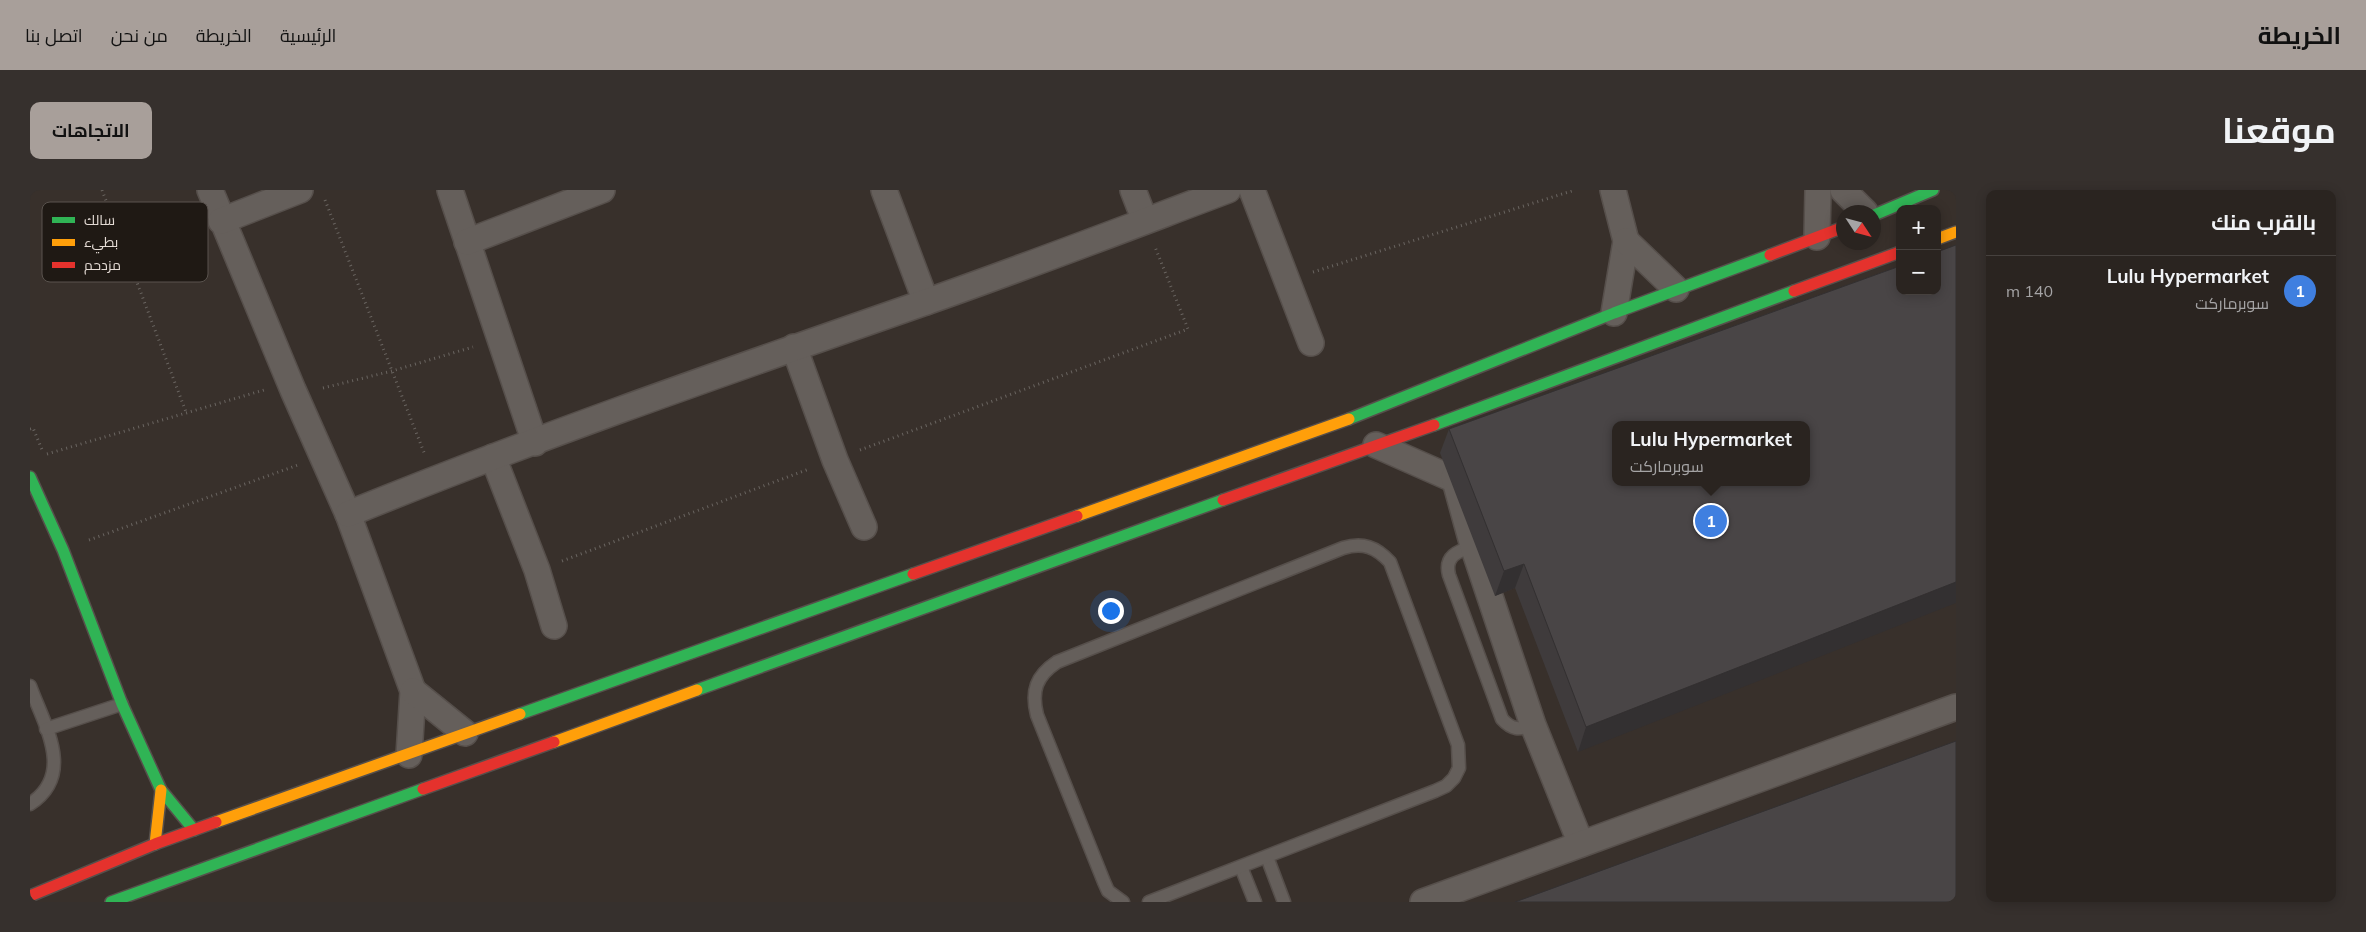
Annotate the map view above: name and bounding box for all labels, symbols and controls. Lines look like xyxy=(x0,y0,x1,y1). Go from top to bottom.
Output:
text: الخريطة xyxy=(2258,20,2341,50)
text: اتصل بنا xyxy=(25,24,83,47)
text: من نحن xyxy=(111,24,168,47)
text: الخريطة xyxy=(196,24,252,47)
text: الرئيسية xyxy=(280,24,336,47)
button: الاتجاهات xyxy=(30,102,152,159)
text: موقعنا xyxy=(2222,108,2336,152)
legend xyxy=(42,202,208,282)
north arrow xyxy=(1836,205,1881,250)
map controls xyxy=(1896,205,1941,295)
button: + xyxy=(1896,205,1941,250)
text: بالقرب منك xyxy=(2211,209,2316,235)
text: سالك xyxy=(84,211,115,229)
text: بطيء xyxy=(84,233,118,254)
button: − xyxy=(1896,250,1941,295)
text: مزدحم xyxy=(84,256,121,275)
text: Lulu Hypermarket xyxy=(2107,264,2269,288)
text: 140 m xyxy=(2006,281,2053,301)
text: 1 xyxy=(2295,281,2305,301)
text: سوبرماركت xyxy=(2195,293,2269,313)
popup xyxy=(1612,421,1810,486)
text: Lulu Hypermarket xyxy=(1630,427,1792,451)
text: سوبرماركت xyxy=(1630,456,1704,476)
pin: 1 xyxy=(1695,502,1727,540)
your location xyxy=(1098,598,1124,624)

